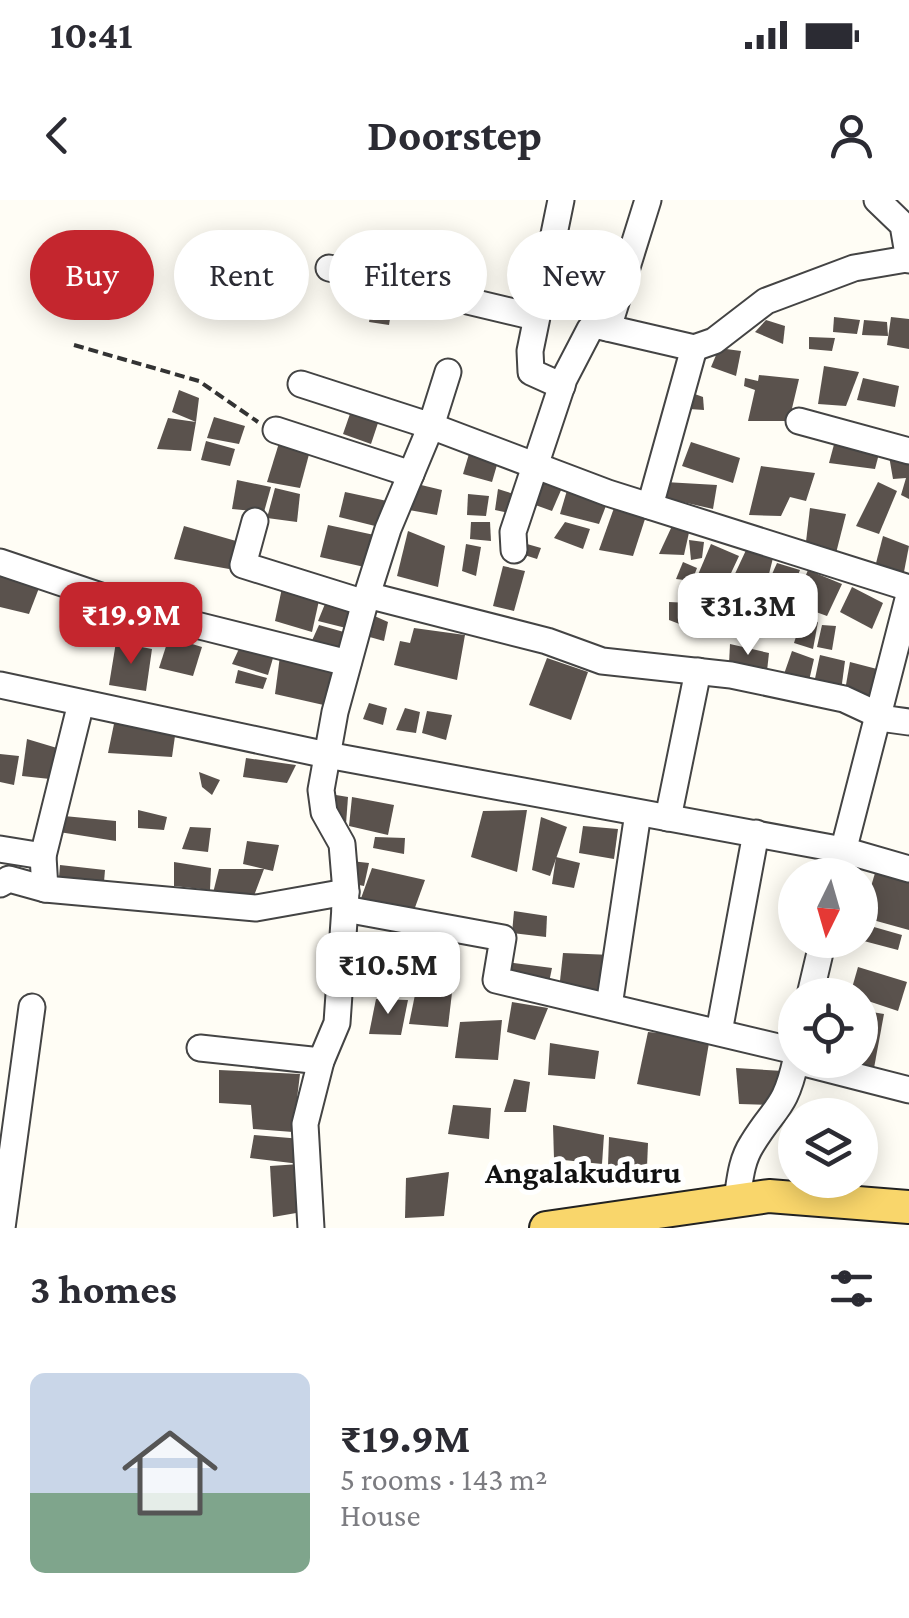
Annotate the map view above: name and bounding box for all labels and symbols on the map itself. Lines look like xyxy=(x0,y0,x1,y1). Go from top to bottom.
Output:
pin: ₹31.3M xyxy=(667,573,829,658)
pin: ₹19.9M xyxy=(50,582,212,667)
north arrow xyxy=(778,858,878,958)
pin: ₹10.5M xyxy=(307,932,469,1017)
district label: Angalakuduru xyxy=(484,1154,681,1190)

